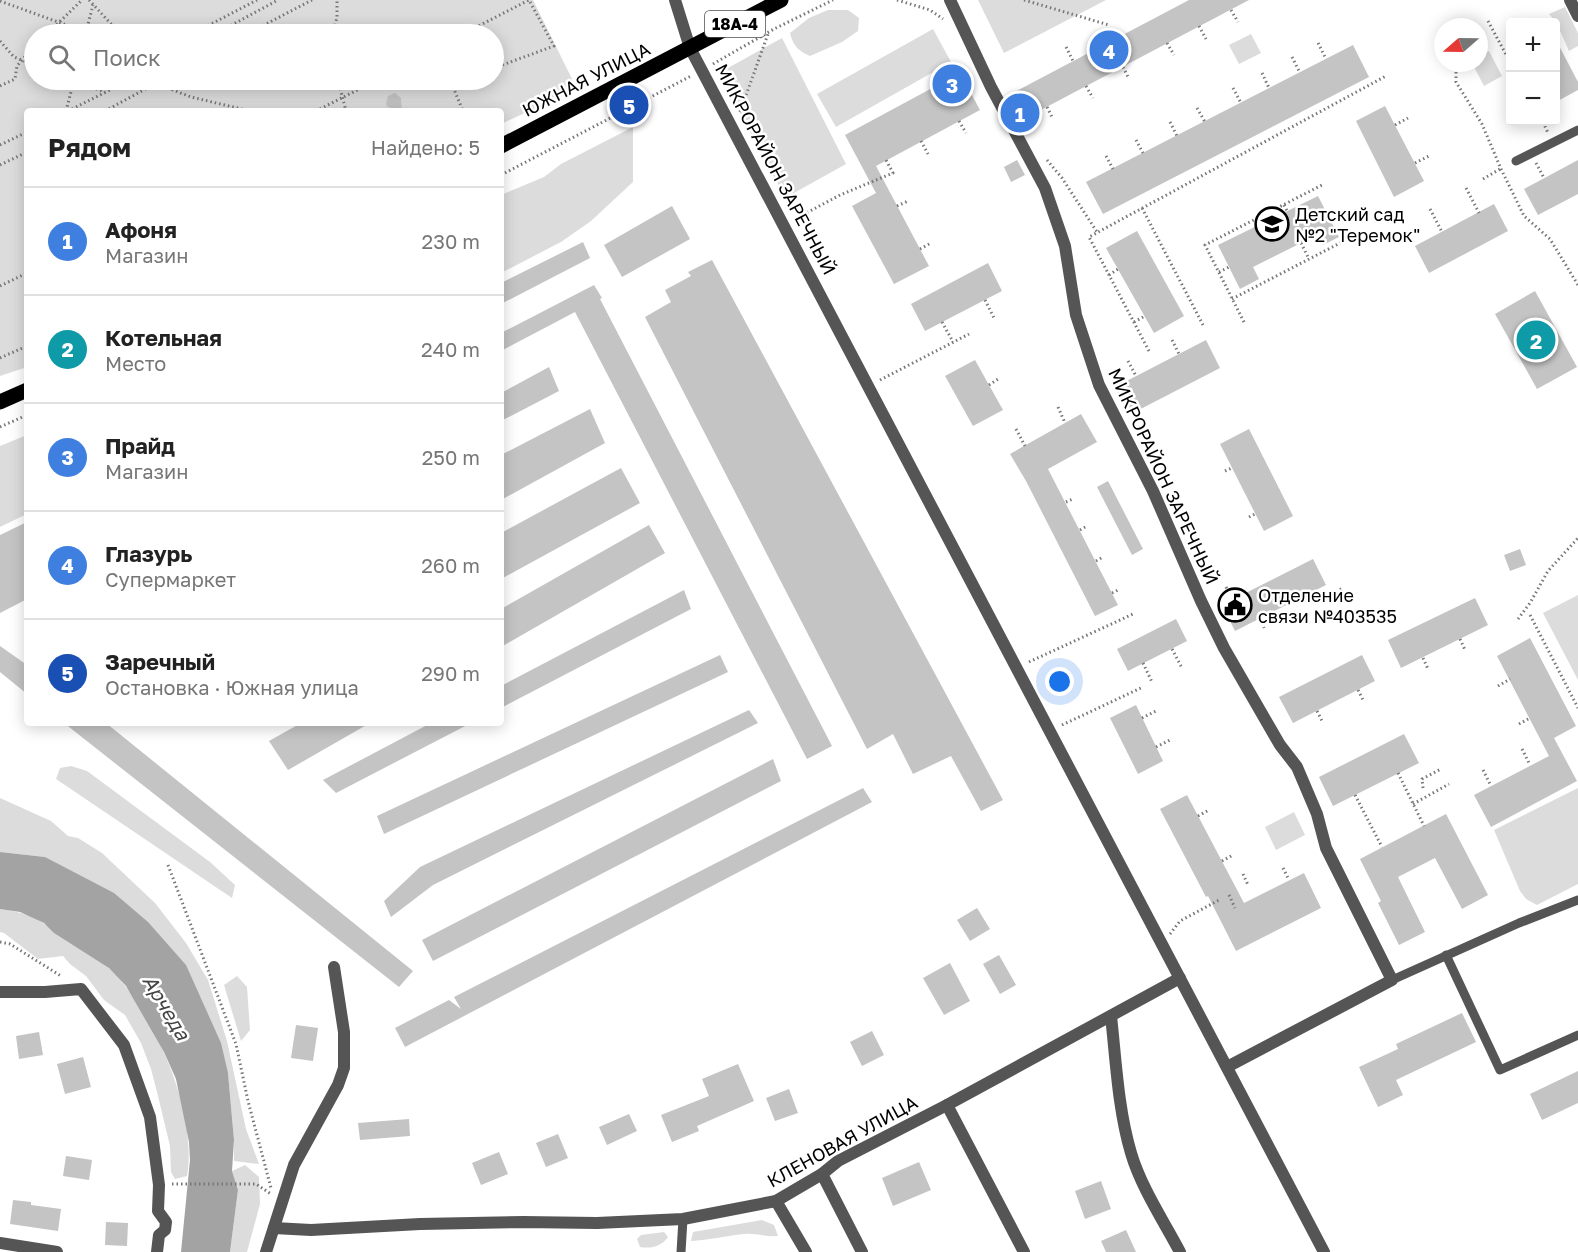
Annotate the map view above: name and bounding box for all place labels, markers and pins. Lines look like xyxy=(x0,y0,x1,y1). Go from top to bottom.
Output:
pin: 4 xyxy=(1090,28,1128,72)
pin: 3 xyxy=(932,62,972,106)
pin: 5 xyxy=(610,82,648,128)
pin: 1 xyxy=(1000,90,1040,136)
place label: Детский сад №2 "Теремок" xyxy=(1295,203,1420,246)
school or university icon: Детский сад №2 "Теремок" xyxy=(1254,206,1290,242)
pin: 2 xyxy=(1516,318,1556,362)
place label: Отделение связи №403535 xyxy=(1258,584,1397,627)
public building icon: Отделение связи №403535 xyxy=(1217,587,1253,623)

